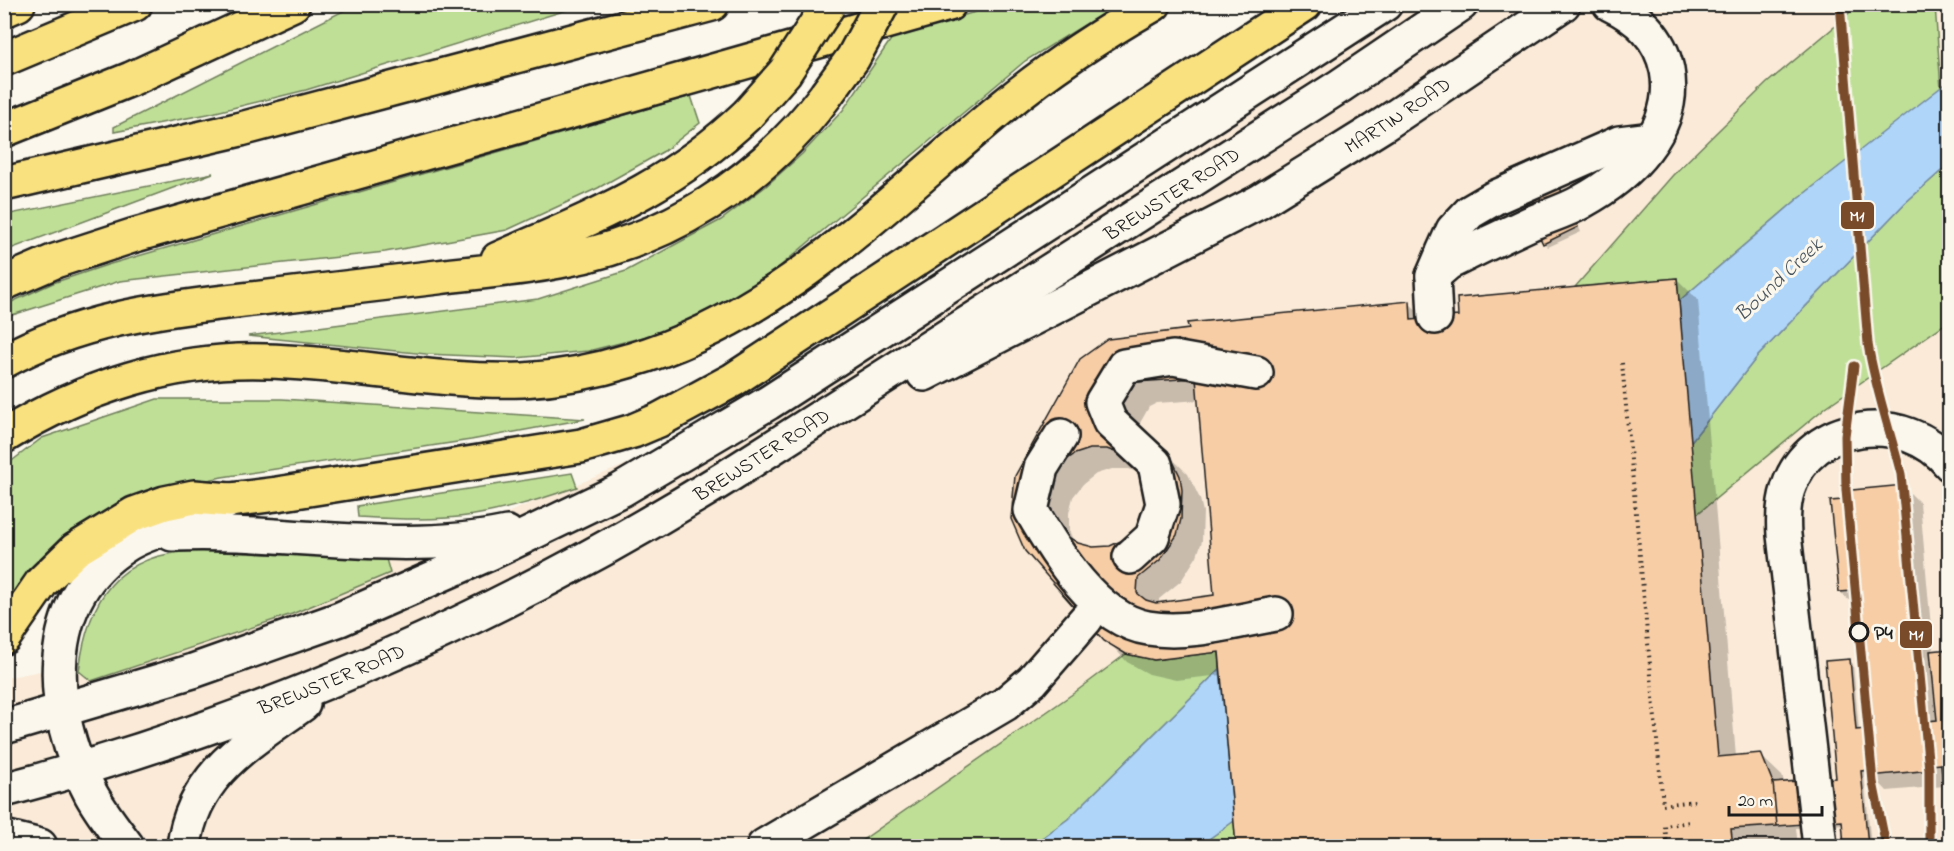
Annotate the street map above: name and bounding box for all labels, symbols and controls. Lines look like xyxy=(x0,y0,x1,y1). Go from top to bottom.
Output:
street label: MARTIN ROAD xyxy=(1340,71,1457,162)
street label: BREWSTER ROAD xyxy=(1098,141,1246,250)
line badge: M1 xyxy=(1840,201,1875,230)
text: M1 xyxy=(1850,205,1865,229)
water label: Bound Creek xyxy=(1729,231,1831,329)
street label: BREWSTER ROAD xyxy=(688,402,837,511)
place label: P4 xyxy=(1874,620,1893,649)
line badge: M1 xyxy=(1899,620,1933,649)
marker: P4 xyxy=(1849,622,1869,642)
text: M1 xyxy=(1909,624,1924,648)
street label: BREWSTER ROAD xyxy=(254,638,410,725)
scale bar xyxy=(1729,779,1822,817)
text: 20 m xyxy=(1738,789,1773,815)

